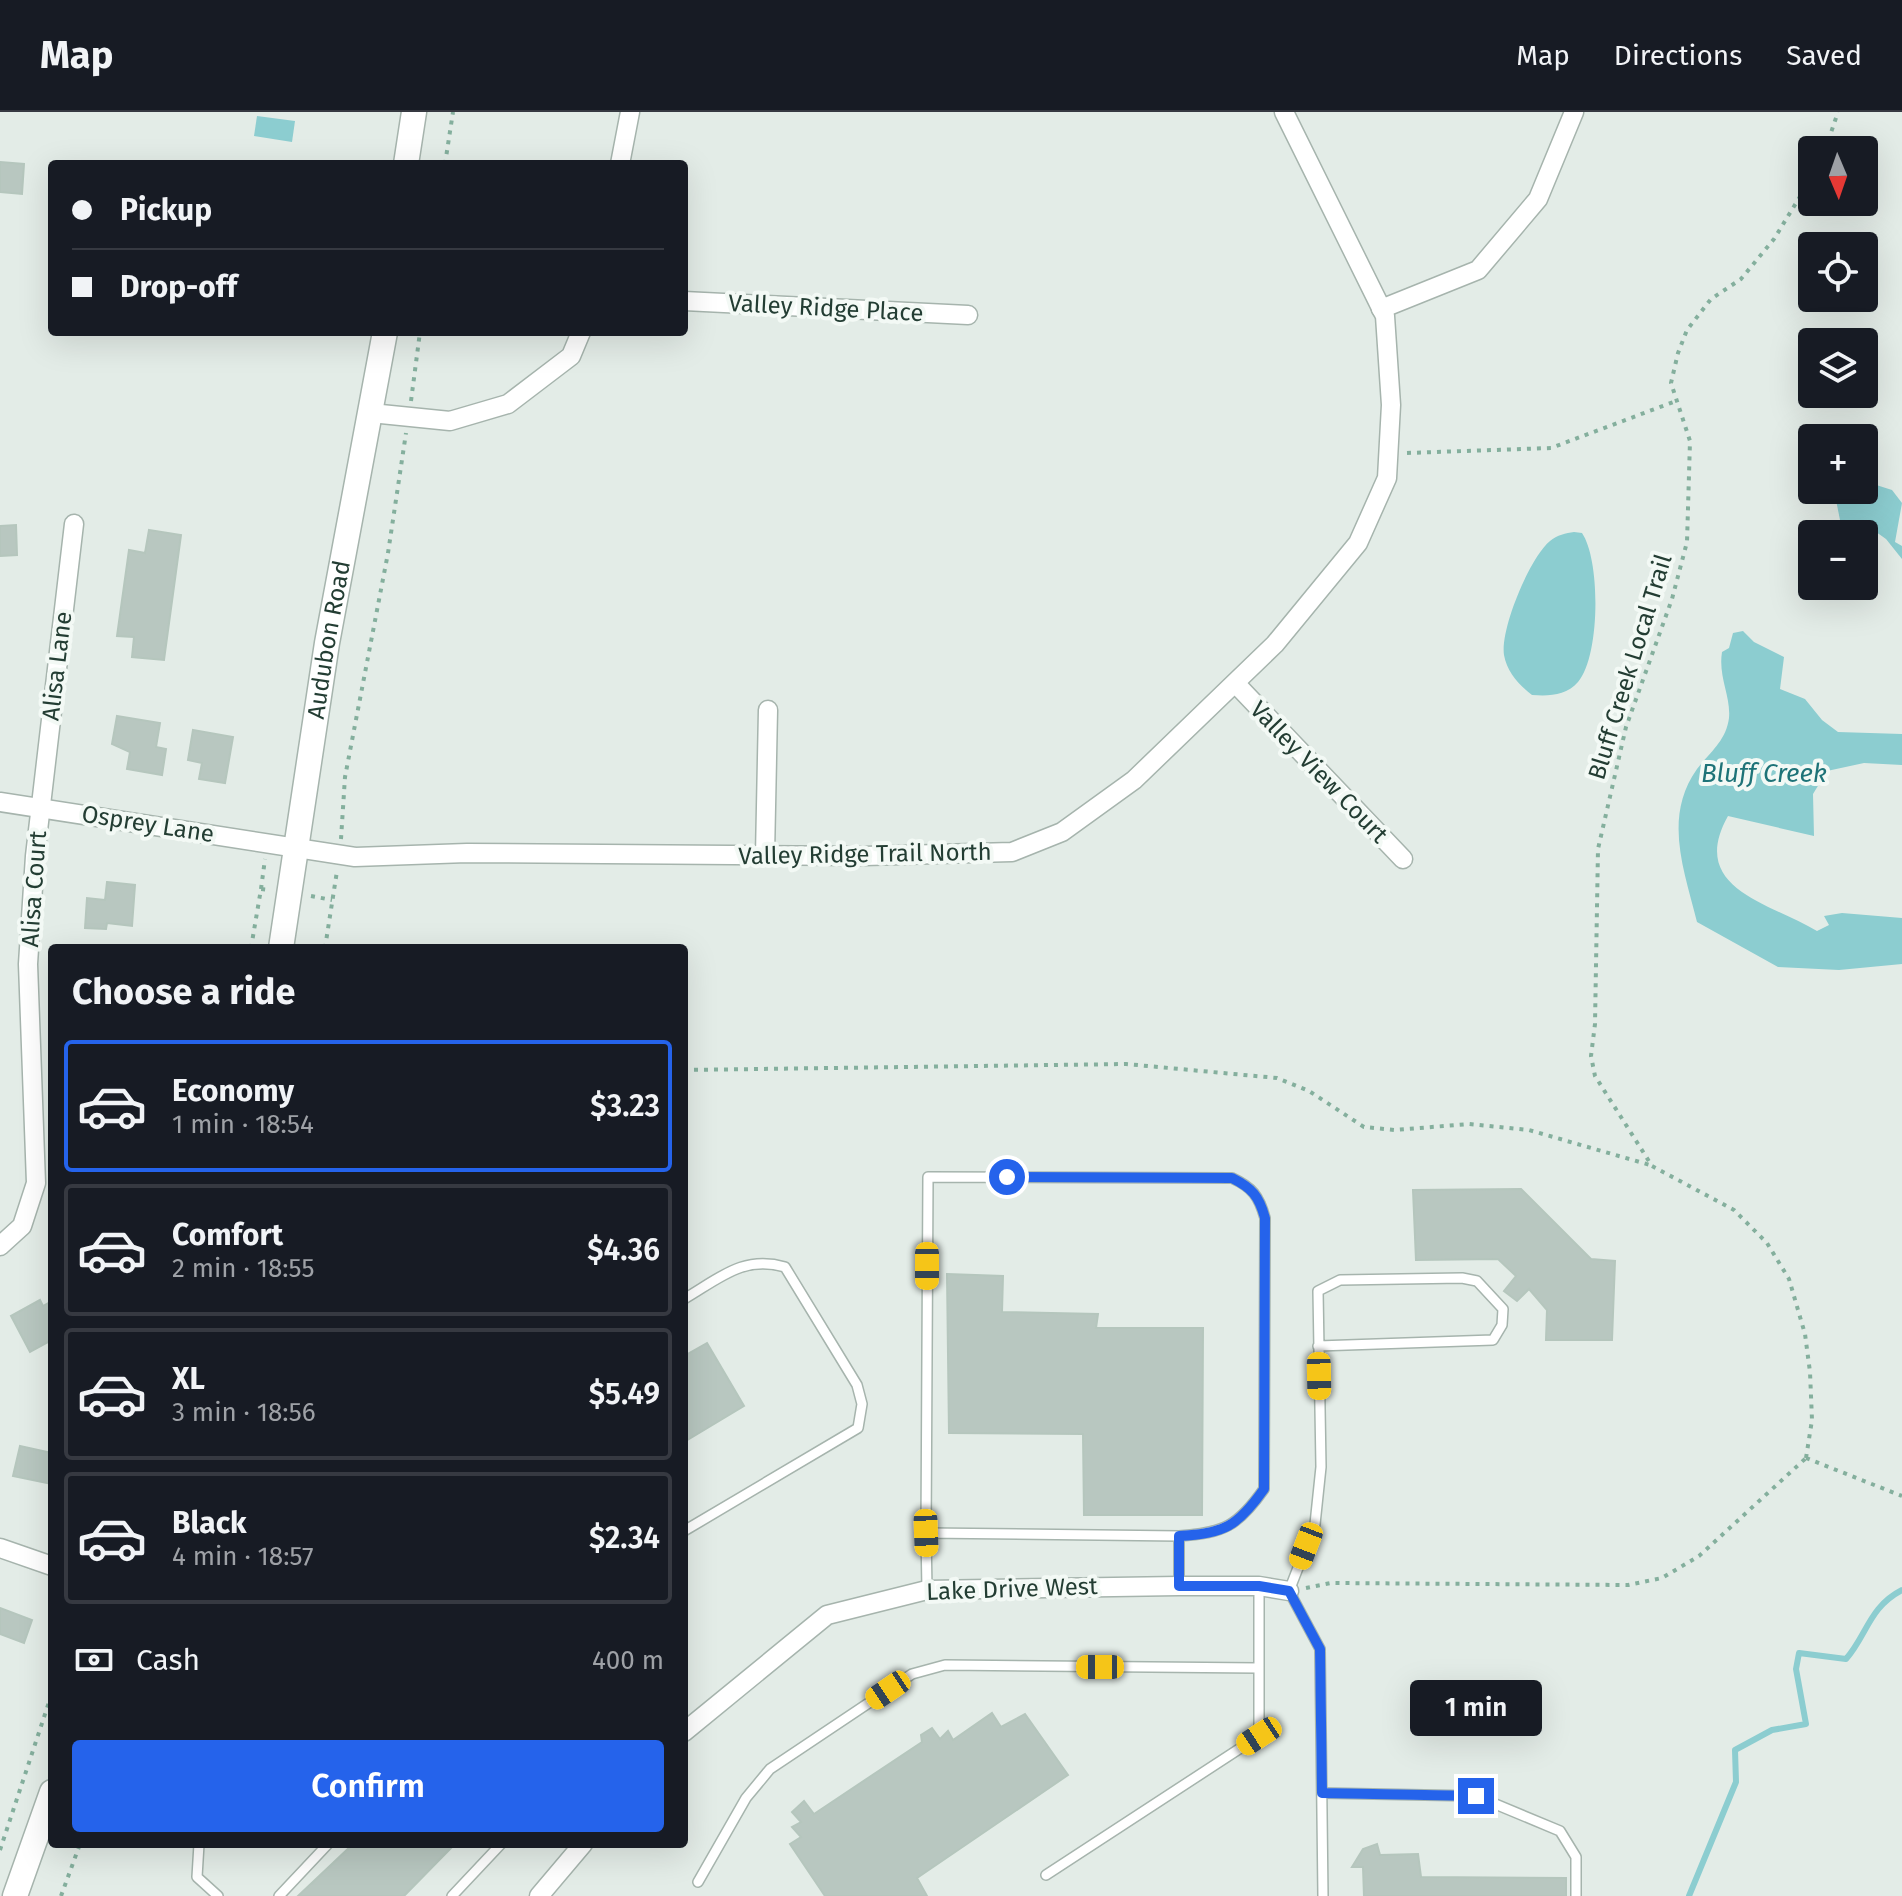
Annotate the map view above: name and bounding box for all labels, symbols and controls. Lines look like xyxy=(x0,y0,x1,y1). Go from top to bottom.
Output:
text: Map xyxy=(40,32,113,78)
text: Map xyxy=(1516,39,1570,72)
text: Directions xyxy=(1614,39,1742,72)
text: Saved xyxy=(1786,39,1862,72)
north arrow xyxy=(1798,136,1878,216)
map controls xyxy=(1798,136,1878,600)
text: Pickup xyxy=(120,192,212,228)
button: locate xyxy=(1798,232,1878,312)
text: Drop-off xyxy=(120,269,237,305)
street label: Valley Ridge Place xyxy=(728,289,924,327)
button: layers xyxy=(1798,328,1878,408)
button: + xyxy=(1798,424,1878,504)
button: − xyxy=(1798,520,1878,600)
street label: Bluff Creek Local Trail xyxy=(1582,551,1678,783)
street label: Audubon Road xyxy=(302,558,356,721)
street label: Alisa Lane xyxy=(36,610,78,722)
street label: Valley View Court xyxy=(1244,695,1394,849)
water label: Bluff Creek xyxy=(1701,758,1827,789)
street label: Osprey Lane xyxy=(80,800,216,848)
street label: Alisa Court xyxy=(16,829,52,948)
street label: Valley Ridge Trail North xyxy=(738,838,992,870)
text: Choose a ride xyxy=(72,970,295,1014)
icon: car xyxy=(76,1070,148,1142)
text: Economy xyxy=(172,1073,294,1109)
text: $3.23 xyxy=(590,1088,660,1124)
text: 1 min · 18:54 xyxy=(172,1109,314,1140)
route start xyxy=(989,1159,1025,1195)
icon: car xyxy=(76,1214,148,1286)
text: Comfort xyxy=(172,1217,283,1253)
text: $4.36 xyxy=(587,1232,660,1268)
car xyxy=(915,1242,939,1290)
text: 2 min · 18:55 xyxy=(172,1253,314,1284)
car xyxy=(1307,1352,1331,1400)
icon: car xyxy=(76,1358,148,1430)
text: XL xyxy=(172,1361,205,1397)
text: $5.49 xyxy=(589,1376,660,1412)
text: 3 min · 18:56 xyxy=(172,1397,316,1428)
icon: car xyxy=(76,1502,148,1574)
text: Black xyxy=(172,1505,247,1541)
car xyxy=(913,1509,939,1557)
car xyxy=(1286,1519,1326,1573)
text: $2.34 xyxy=(589,1520,660,1556)
text: 4 min · 18:57 xyxy=(172,1541,313,1572)
street label: Lake Drive West xyxy=(926,1572,1098,1606)
icon: cash xyxy=(72,1638,116,1682)
text: Cash xyxy=(136,1642,200,1678)
text: 400 m xyxy=(592,1645,664,1676)
car xyxy=(1076,1655,1124,1679)
car xyxy=(861,1667,915,1713)
callout: 1 min xyxy=(1410,1680,1542,1736)
text: 1 min xyxy=(1445,1692,1507,1723)
car xyxy=(1232,1713,1286,1759)
button: Confirm xyxy=(72,1740,664,1832)
route end xyxy=(1458,1778,1494,1814)

